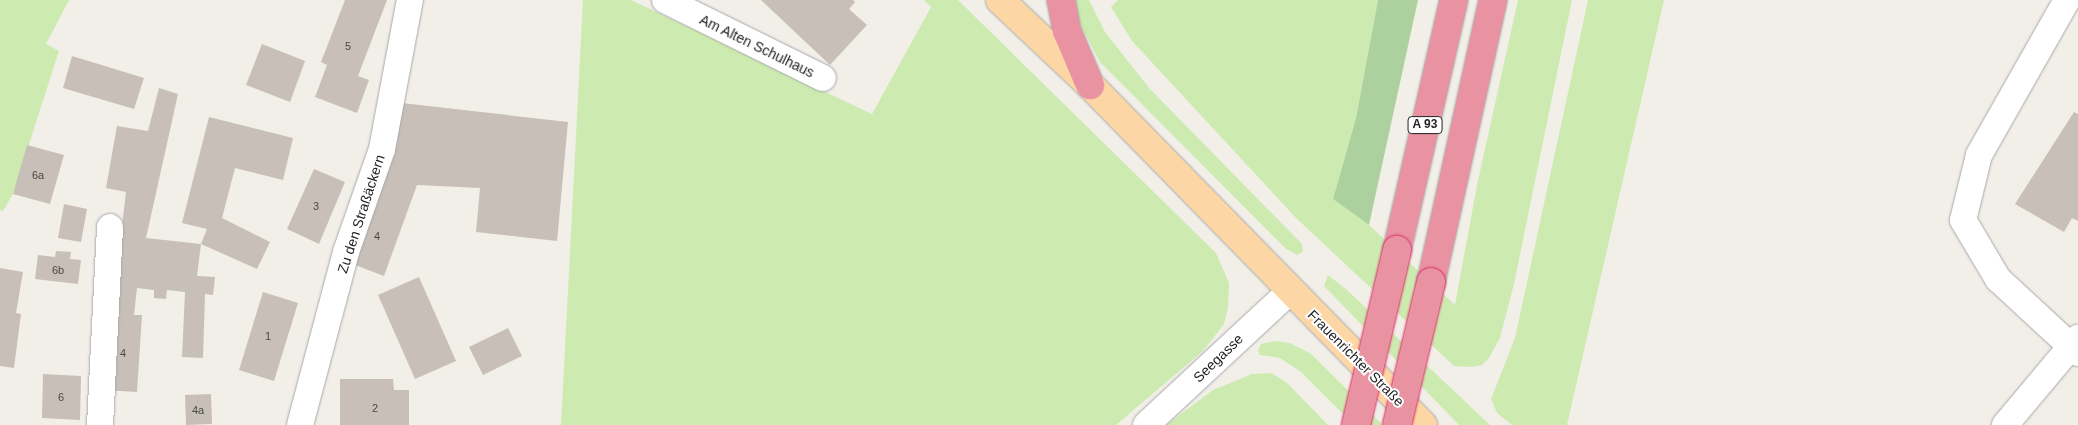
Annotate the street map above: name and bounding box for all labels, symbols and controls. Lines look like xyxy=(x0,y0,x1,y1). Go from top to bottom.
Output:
street label: Am Alten Schulhaus xyxy=(697,11,817,81)
house number: 5 xyxy=(345,39,351,53)
road number: A 93 xyxy=(1406,116,1444,134)
street label: Zu den Straßäckern xyxy=(334,153,388,275)
house number: 6a xyxy=(32,168,44,182)
house number: 3 xyxy=(313,199,319,213)
house number: 4 xyxy=(374,229,380,243)
house number: 6b xyxy=(52,263,64,277)
street label: Frauenrichter Straße xyxy=(1304,306,1408,410)
house number: 1 xyxy=(265,329,271,343)
street label: Seegasse xyxy=(1190,330,1246,386)
house number: 4 xyxy=(120,346,126,360)
house number: 6 xyxy=(58,390,64,404)
house number: 2 xyxy=(372,401,378,415)
house number: 4a xyxy=(192,403,204,417)

